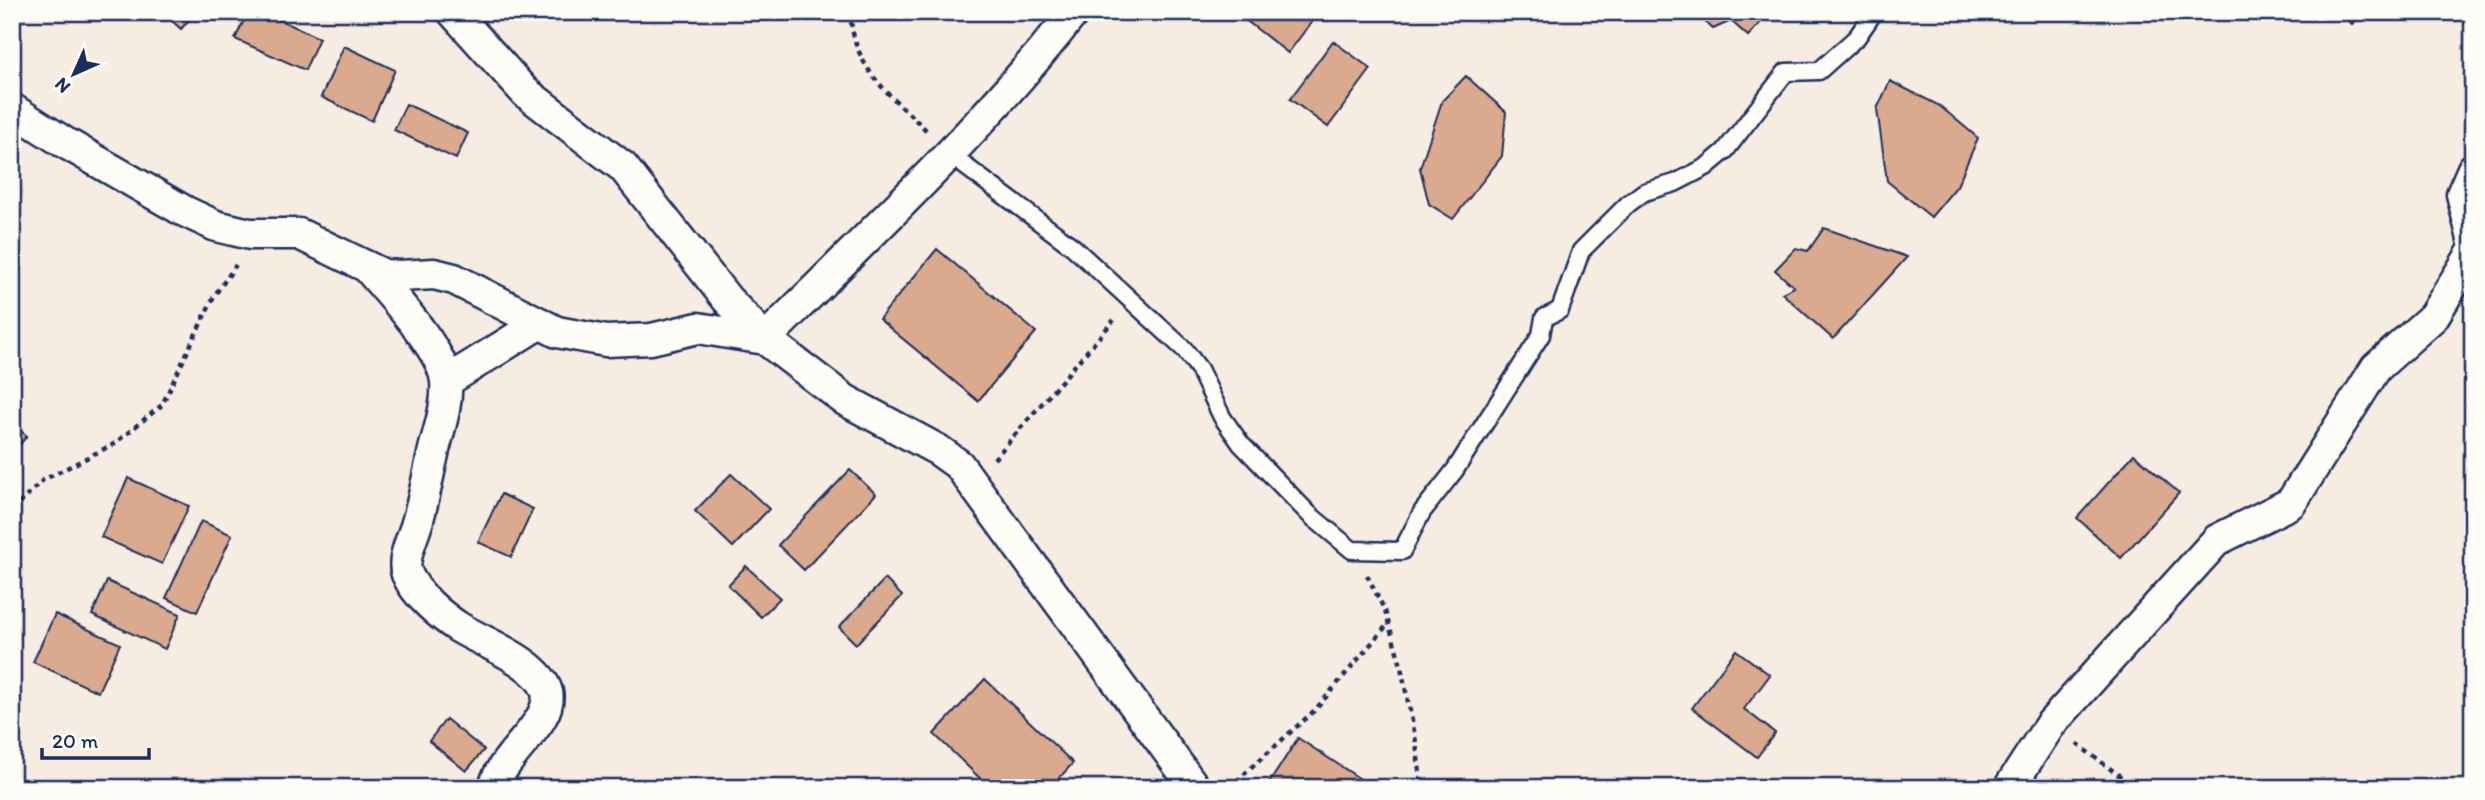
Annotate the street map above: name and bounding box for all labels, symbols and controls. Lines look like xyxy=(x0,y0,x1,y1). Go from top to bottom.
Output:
north arrow xyxy=(38,38,108,108)
text: N xyxy=(50,73,75,98)
scale bar xyxy=(42,716,149,760)
text: 20 m xyxy=(52,728,99,753)

